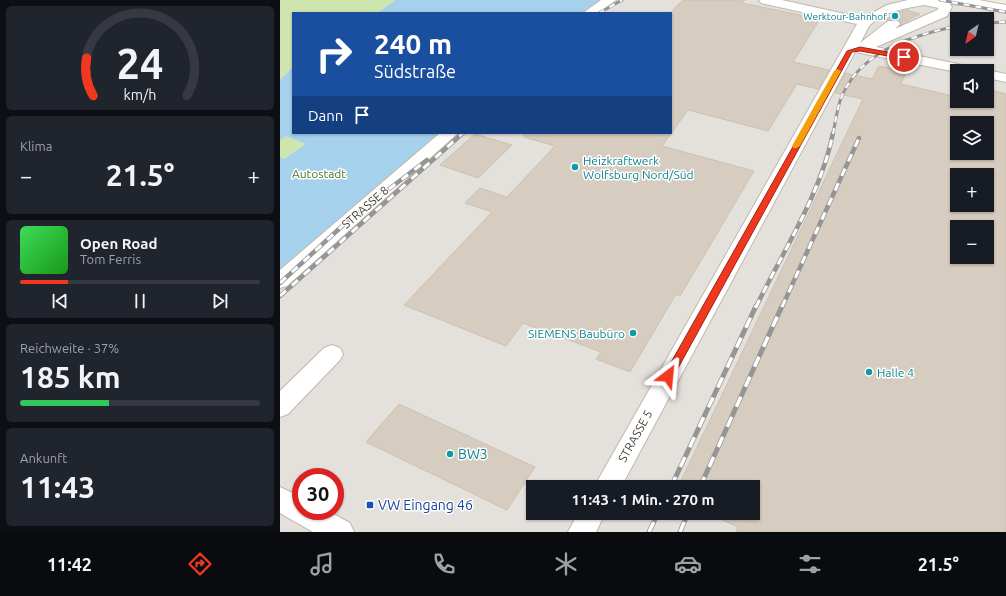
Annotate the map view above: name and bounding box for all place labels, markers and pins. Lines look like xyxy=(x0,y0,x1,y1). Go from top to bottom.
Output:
place label: Werktour-Bahnhof xyxy=(803,11,887,22)
marker: Werktour-Bahnhof xyxy=(890,11,900,21)
pin xyxy=(887,40,921,74)
place label: Heizkraftwerk Wolfsburg Nord/Süd xyxy=(583,154,694,181)
marker: Heizkraftwerk Wolfsburg Nord/Süd xyxy=(570,162,580,172)
place label: SIEMENS Baubüro xyxy=(528,327,625,340)
marker: SIEMENS Baubüro xyxy=(628,328,638,338)
place label: Halle 4 xyxy=(877,366,914,379)
marker: Halle 4 xyxy=(864,367,874,377)
place label: BW3 xyxy=(458,446,488,462)
marker: BW3 xyxy=(445,449,455,459)
place label: VW Eingang 46 xyxy=(378,497,473,513)
marker: VW Eingang 46 xyxy=(365,500,375,510)

